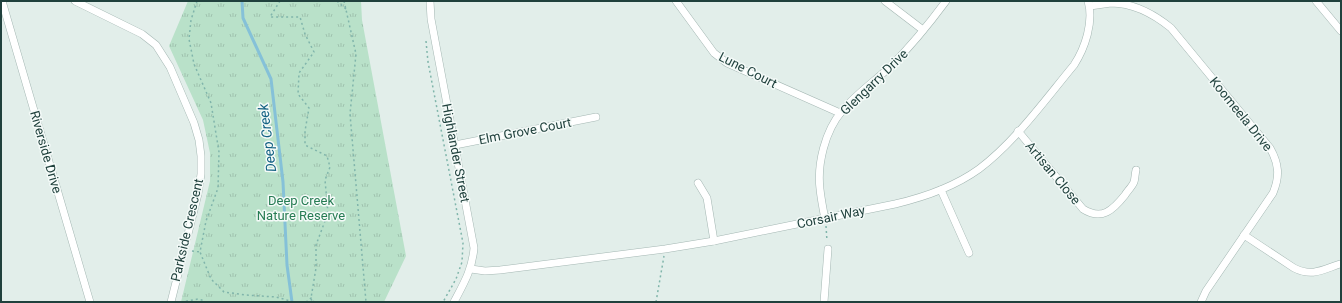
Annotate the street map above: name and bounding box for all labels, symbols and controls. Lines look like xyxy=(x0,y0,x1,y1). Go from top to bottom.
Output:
street label: Glengarry Drive xyxy=(837,46,911,118)
street label: Lune Court xyxy=(716,49,780,91)
street label: Koomeela Drive xyxy=(1207,74,1275,154)
water label: Deep Creek xyxy=(255,102,279,173)
street label: Highlander Street xyxy=(439,102,473,204)
street label: Riverside Drive xyxy=(27,109,65,195)
street label: Elm Grove Court xyxy=(477,115,573,147)
street label: Artisan Close xyxy=(1022,139,1084,208)
street label: Parkside Crescent xyxy=(168,177,206,283)
park label: Deep Creek Nature Reserve xyxy=(257,193,345,223)
street label: Corsair Way xyxy=(796,202,866,232)

